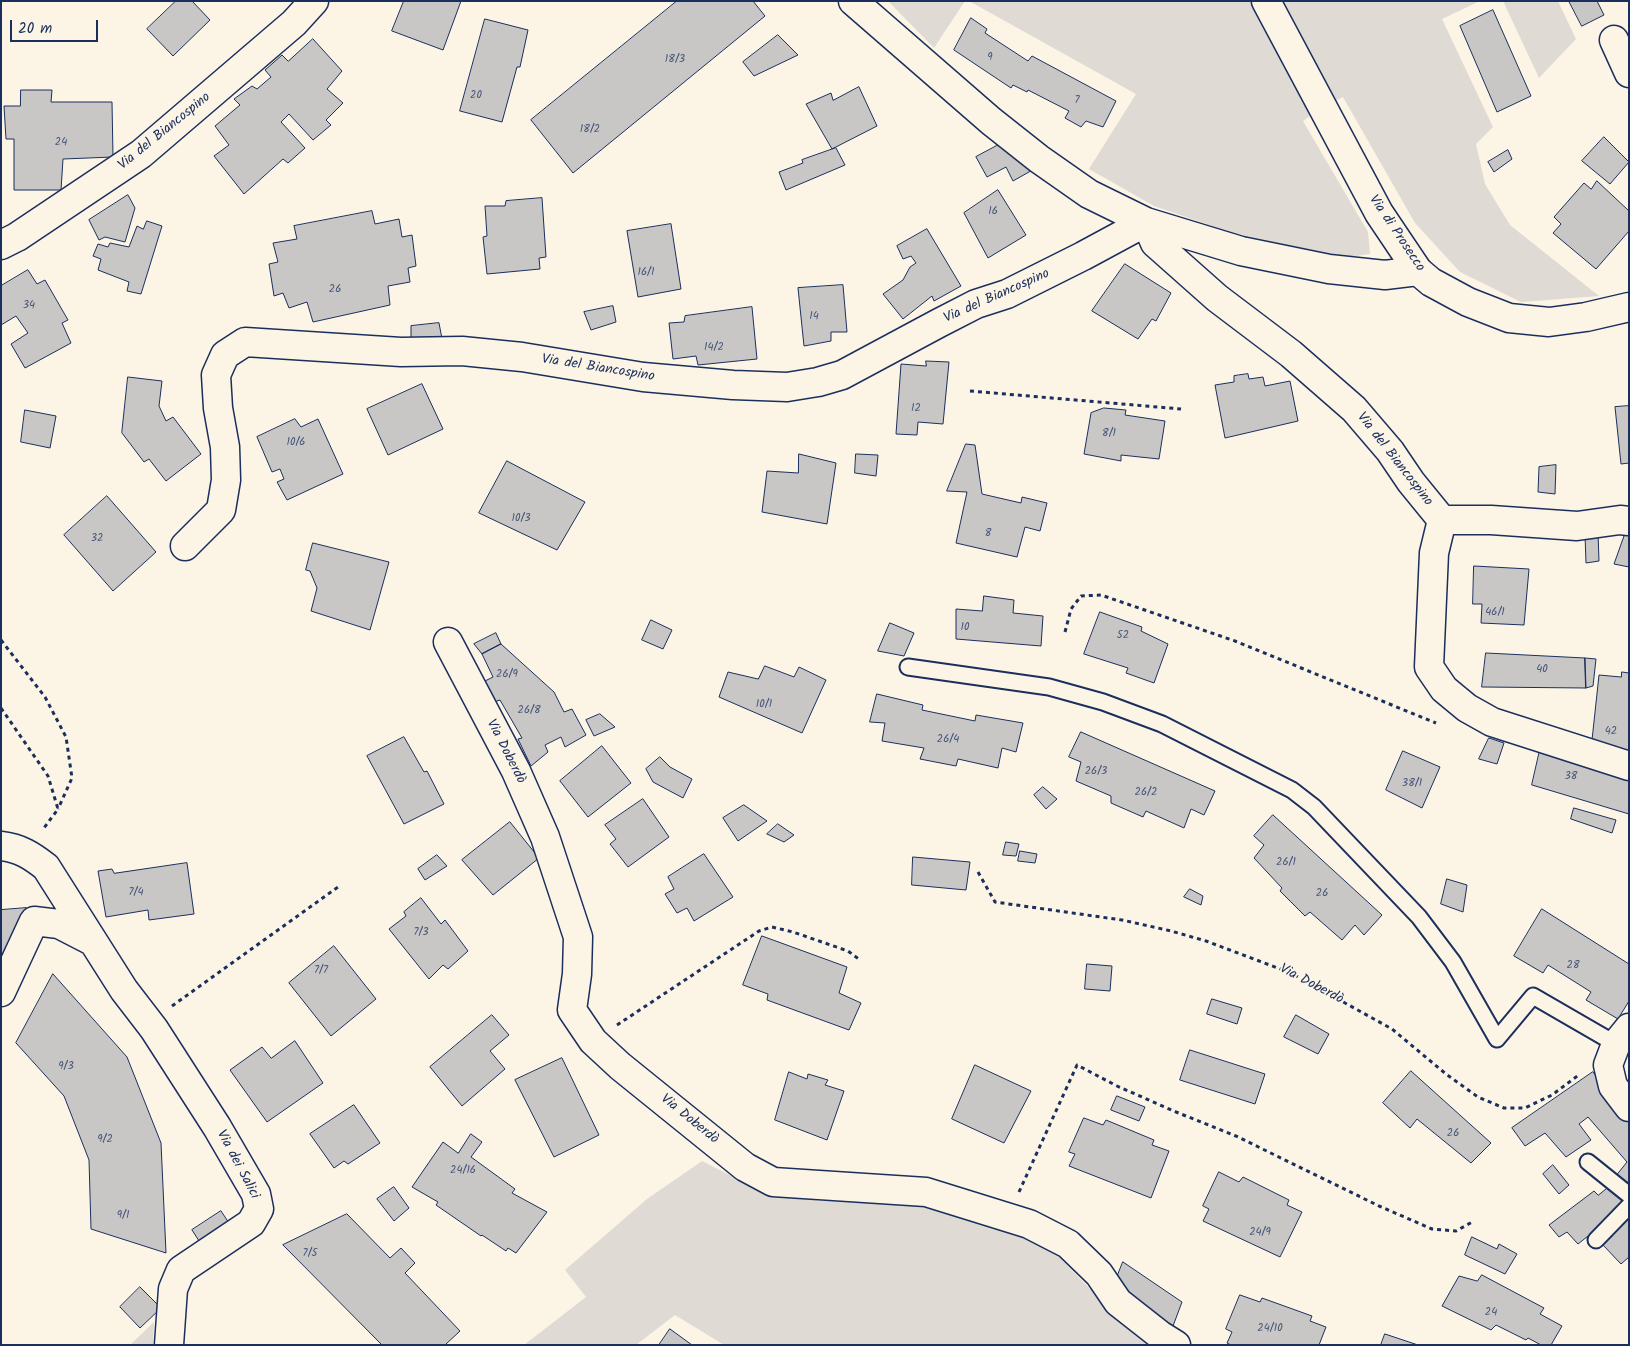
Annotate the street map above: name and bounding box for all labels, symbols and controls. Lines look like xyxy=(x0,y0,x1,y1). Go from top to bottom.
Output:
scale bar xyxy=(12,10,100,42)
text: 20 m xyxy=(18,17,52,41)
house number: 9 xyxy=(987,51,993,65)
house number: 18/3 xyxy=(665,53,685,67)
house number: 20 xyxy=(470,89,482,103)
street label: Via del Biancospino xyxy=(115,90,215,174)
house number: 7 xyxy=(1074,94,1080,108)
house number: 18/2 xyxy=(580,123,600,137)
house number: 24 xyxy=(55,136,67,150)
street label: Via di Prosecco xyxy=(1364,193,1428,275)
house number: 16 xyxy=(988,205,998,219)
house number: 16/1 xyxy=(638,266,654,280)
street label: Via del Biancospino xyxy=(942,266,1052,328)
house number: 26 xyxy=(329,283,341,297)
house number: 34 xyxy=(23,299,35,313)
house number: 14 xyxy=(809,310,819,324)
house number: 14/2 xyxy=(704,341,724,355)
street label: Via del Biancospino xyxy=(540,352,656,386)
house number: 12 xyxy=(911,402,921,416)
street label: Via del Biancospino xyxy=(1352,410,1436,510)
house number: 8/1 xyxy=(1102,427,1116,441)
house number: 10/6 xyxy=(287,436,305,450)
house number: 10/3 xyxy=(511,512,531,526)
house number: 8 xyxy=(985,527,991,541)
house number: 32 xyxy=(91,532,103,546)
house number: 46/1 xyxy=(1485,606,1505,620)
house number: 10 xyxy=(961,621,969,635)
house number: 52 xyxy=(1117,629,1129,643)
house number: 40 xyxy=(1536,663,1548,677)
house number: 26/9 xyxy=(496,668,518,682)
house number: 10/1 xyxy=(756,698,772,712)
house number: 26/8 xyxy=(517,704,541,718)
street label: Via Doberdò xyxy=(482,717,528,787)
house number: 42 xyxy=(1605,725,1617,739)
house number: 26/4 xyxy=(937,733,959,747)
house number: 26/3 xyxy=(1085,765,1107,779)
house number: 38 xyxy=(1565,770,1577,784)
house number: 38/1 xyxy=(1402,777,1422,791)
house number: 26/2 xyxy=(1135,786,1157,800)
house number: 26/1 xyxy=(1276,856,1296,870)
house number: 7/4 xyxy=(128,886,144,900)
house number: 26 xyxy=(1316,887,1328,901)
house number: 7/3 xyxy=(413,926,429,940)
house number: 28 xyxy=(1566,959,1580,973)
street label: Via Doberdò xyxy=(1276,961,1346,1009)
house number: 7/7 xyxy=(314,964,328,978)
house number: 9/3 xyxy=(58,1060,74,1074)
street label: Via Doberdò xyxy=(657,1091,721,1149)
house number: 26 xyxy=(1447,1127,1459,1141)
street label: Via dei Salici xyxy=(212,1128,262,1202)
house number: 9/2 xyxy=(97,1133,113,1147)
house number: 24/16 xyxy=(450,1164,476,1178)
house number: 9/1 xyxy=(117,1209,129,1223)
house number: 24/9 xyxy=(1249,1226,1271,1240)
house number: 7/5 xyxy=(303,1247,317,1261)
house number: 24 xyxy=(1485,1306,1497,1320)
house number: 24/10 xyxy=(1257,1322,1283,1336)

